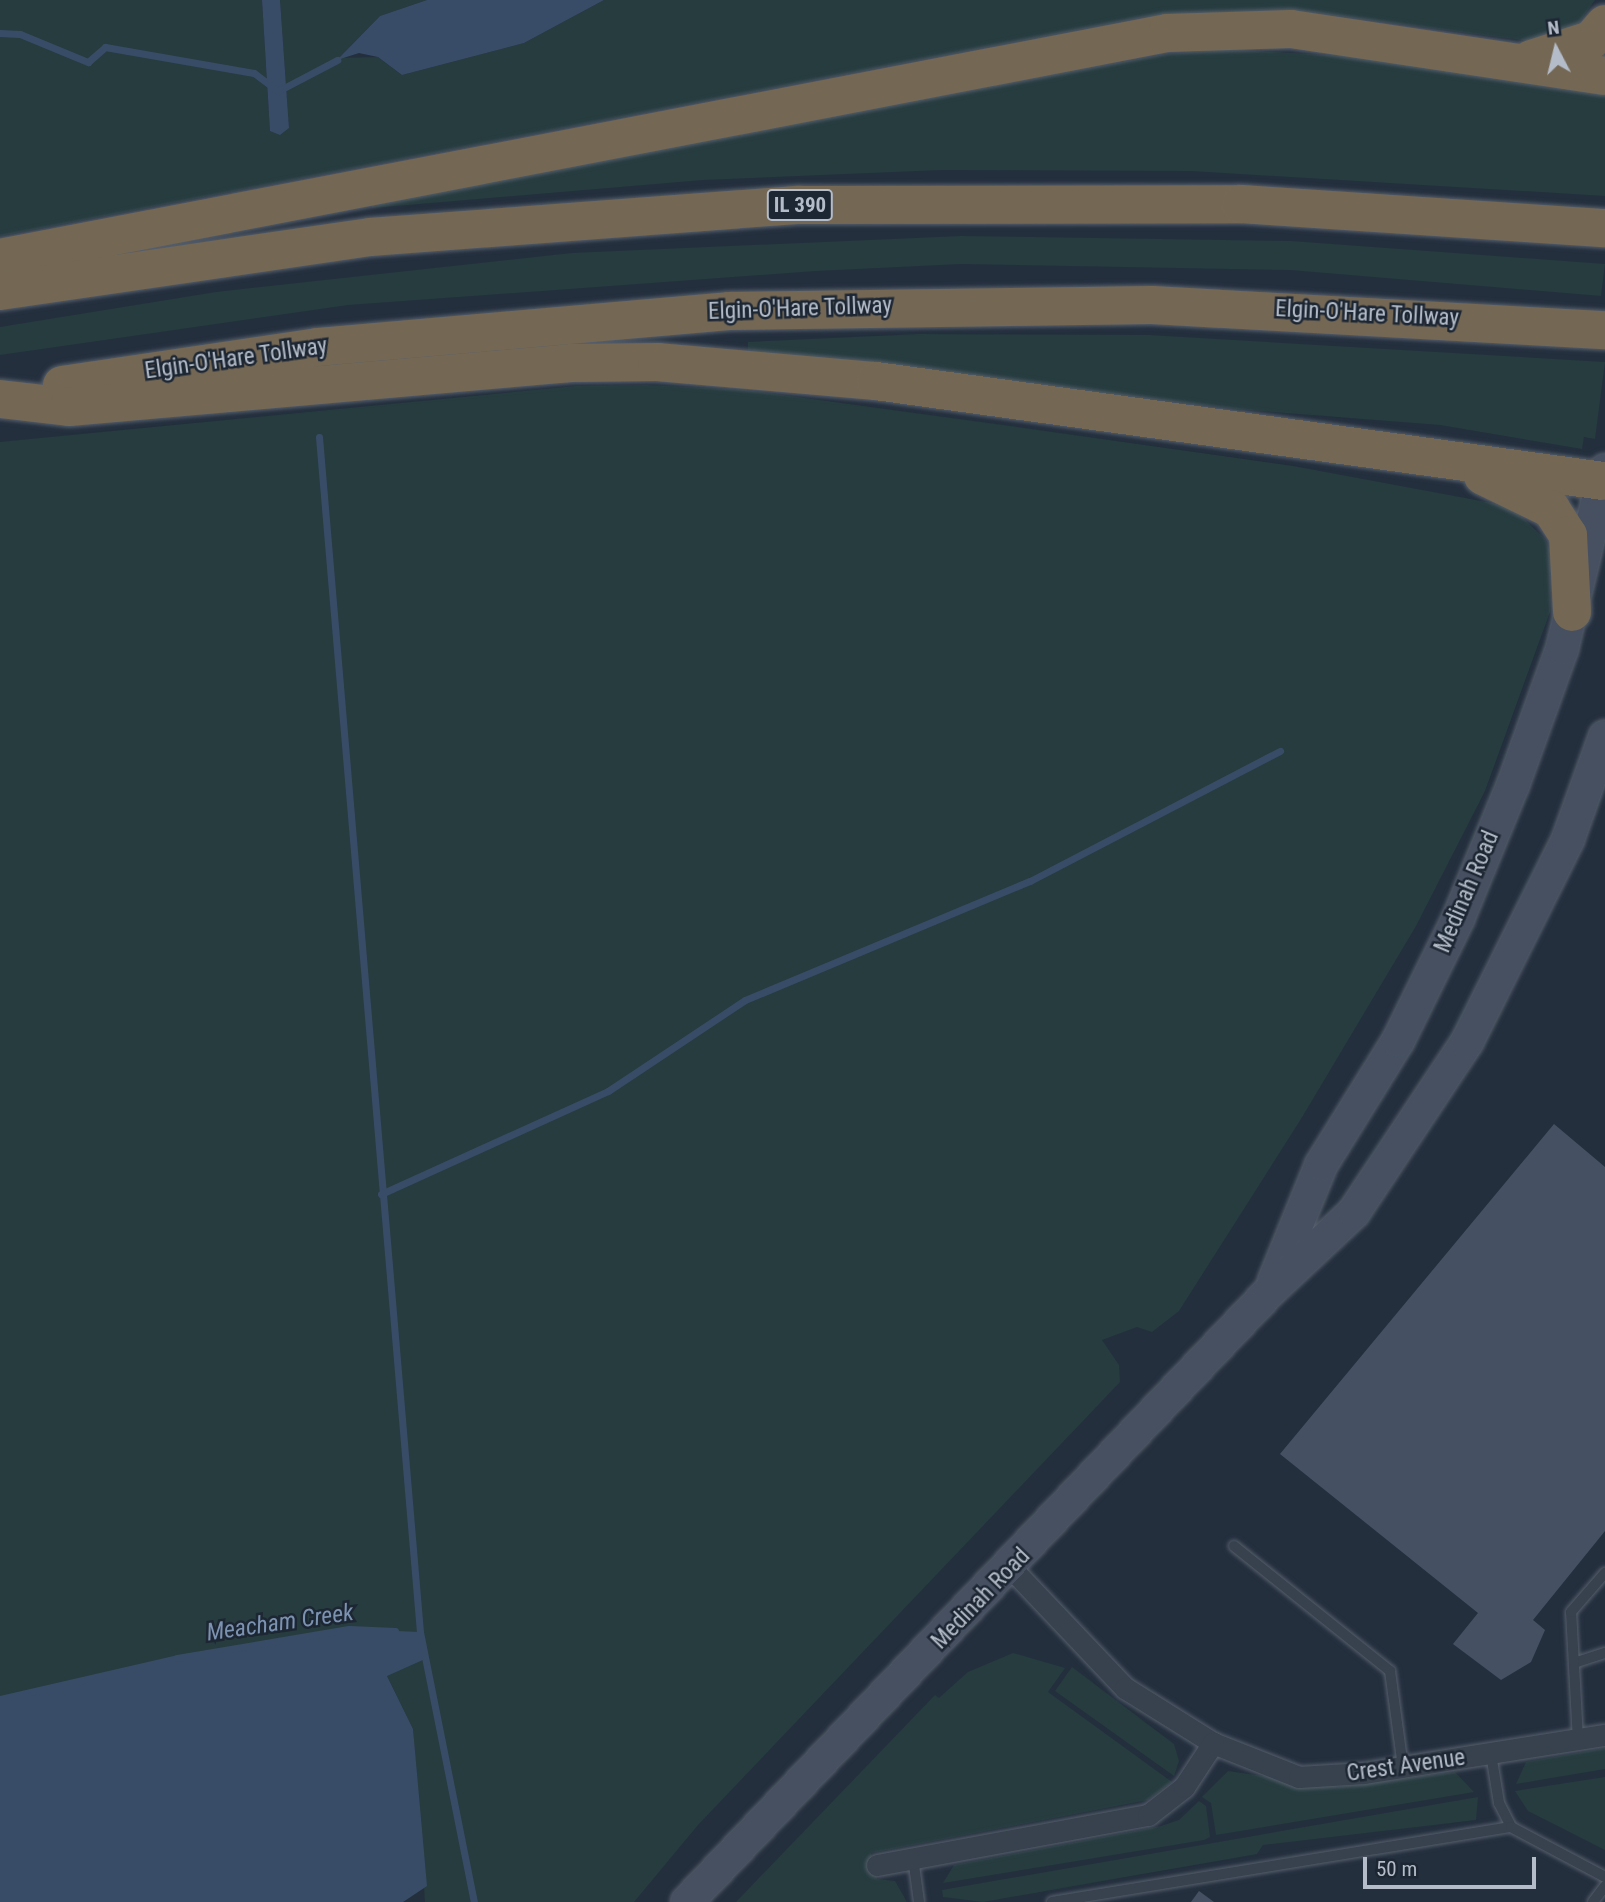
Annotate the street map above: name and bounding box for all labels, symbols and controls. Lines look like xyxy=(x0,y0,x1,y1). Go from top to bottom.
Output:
north arrow xyxy=(1521,14,1591,84)
text: N xyxy=(1546,16,1561,40)
road number: IL 390 xyxy=(767,188,833,222)
street label: Elgin-O'Hare Tollway xyxy=(707,292,893,326)
street label: Elgin-O'Hare Tollway xyxy=(1274,295,1460,333)
street label: Elgin-O'Hare Tollway xyxy=(143,332,329,386)
street label: Medinah Road xyxy=(1429,827,1505,957)
street label: Medinah Road xyxy=(926,1543,1036,1655)
water label: Meacham Creek xyxy=(205,1598,355,1648)
street label: Crest Avenue xyxy=(1345,1744,1467,1788)
scale bar xyxy=(1367,1842,1540,1886)
text: 50 m xyxy=(1376,1857,1417,1881)

